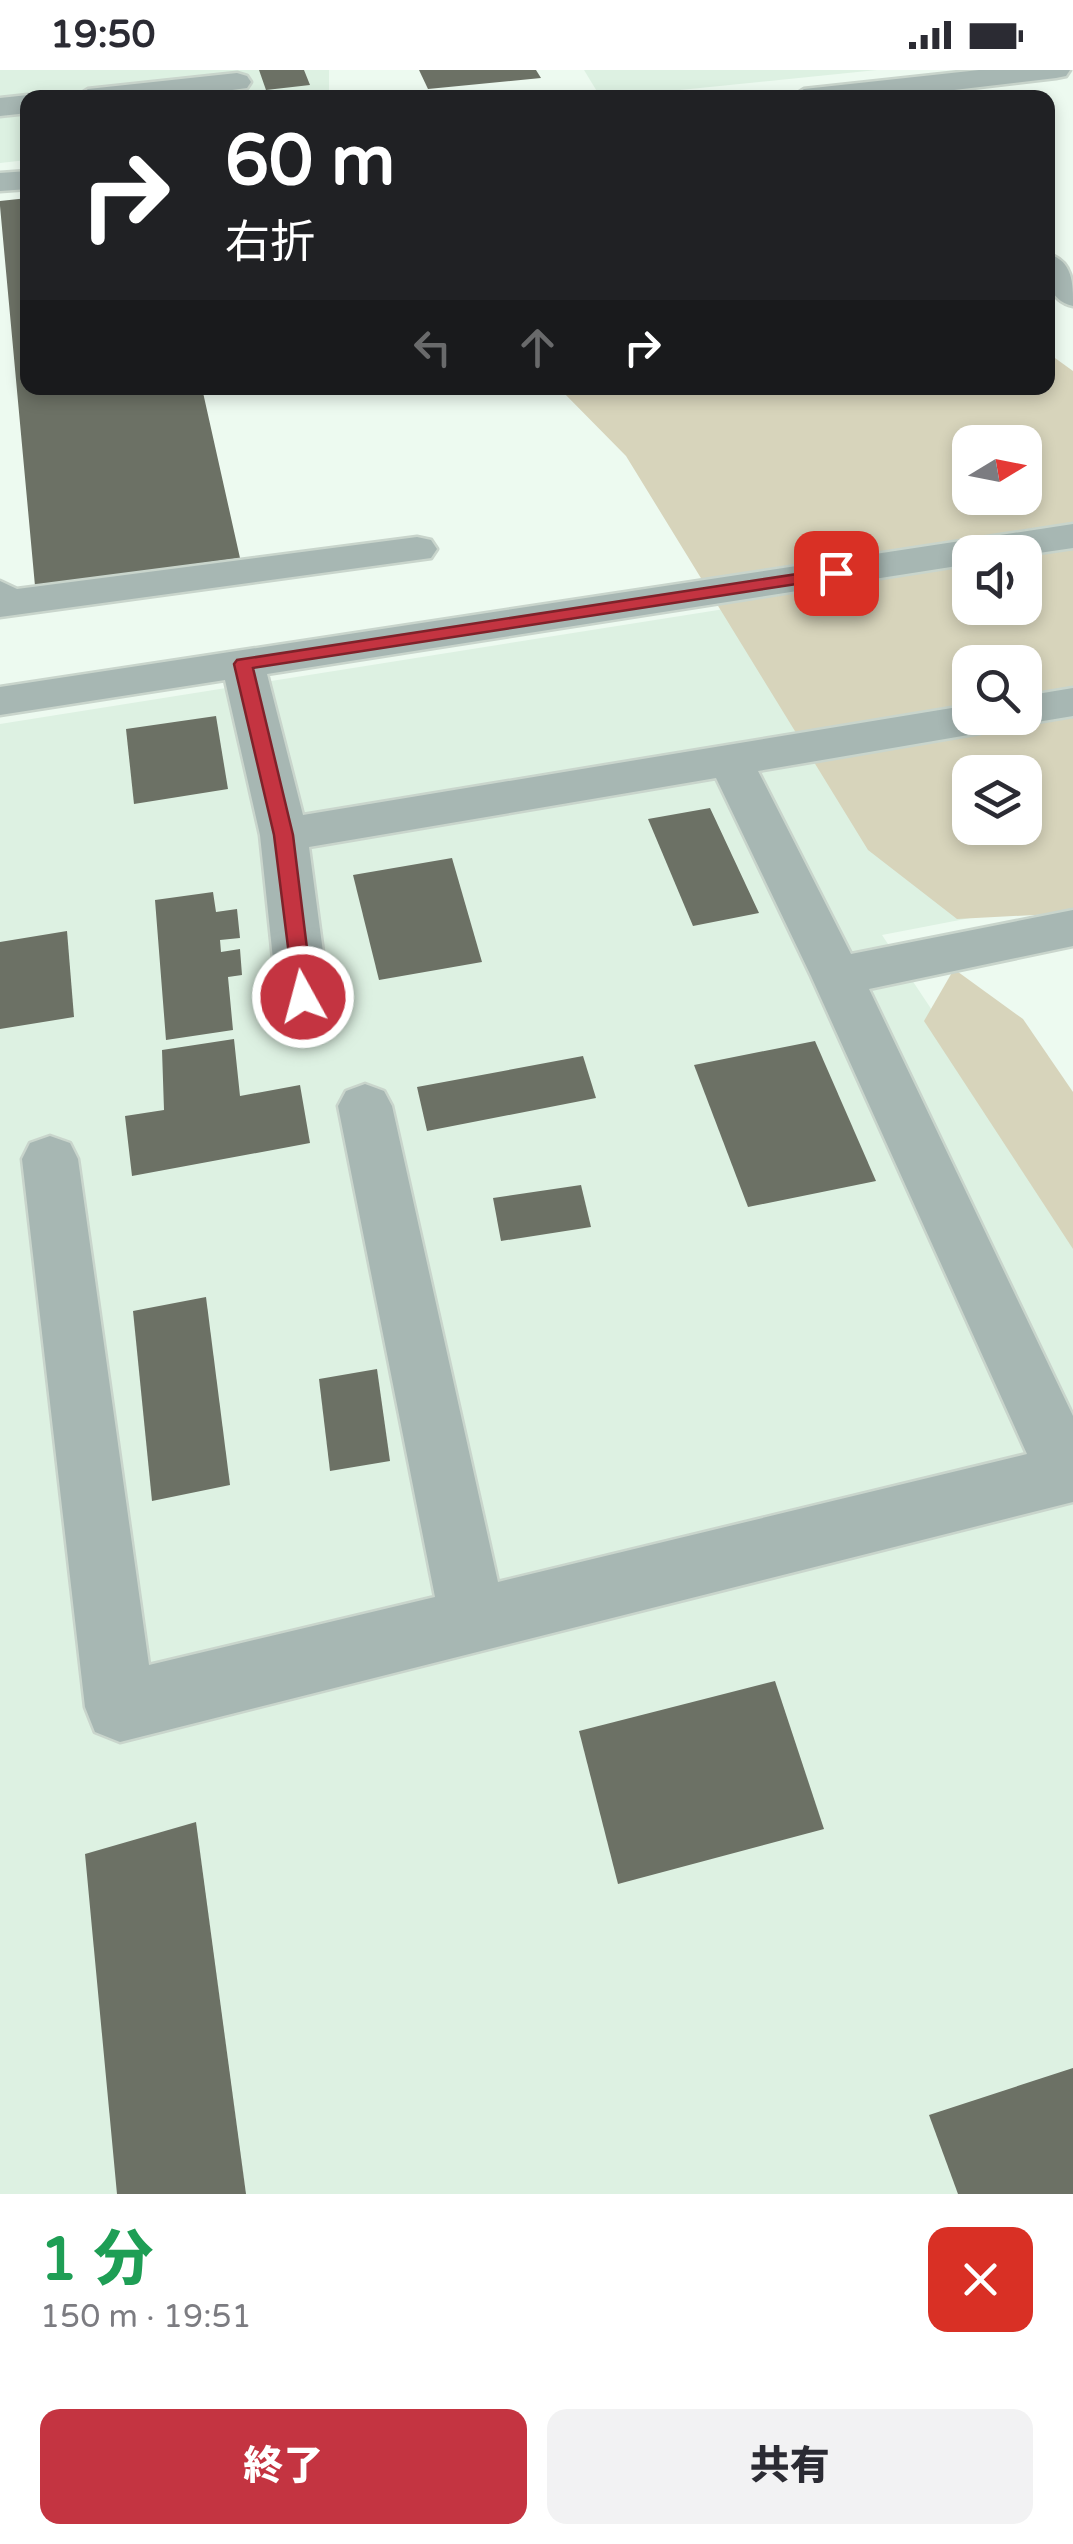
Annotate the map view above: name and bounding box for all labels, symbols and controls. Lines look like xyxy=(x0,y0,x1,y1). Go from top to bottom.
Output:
text: 19:50 xyxy=(50,12,155,58)
text: 60 m xyxy=(225,120,395,204)
icon: right xyxy=(60,130,190,260)
text: 右折 xyxy=(225,216,315,270)
icon: left xyxy=(405,320,460,375)
icon: ahead xyxy=(510,320,565,375)
icon: right xyxy=(615,320,670,375)
north arrow xyxy=(952,425,1042,515)
map controls xyxy=(952,425,1042,845)
pin xyxy=(794,531,879,616)
button: sound xyxy=(952,535,1042,625)
icon: arrive xyxy=(809,546,864,601)
button: search xyxy=(952,645,1042,735)
button: layers xyxy=(952,755,1042,845)
position arrow xyxy=(251,945,355,1049)
text: 1 分 xyxy=(40,2224,153,2296)
button: close xyxy=(928,2227,1033,2332)
text: 150 m · 19:51 xyxy=(40,2298,252,2336)
button: 終了 xyxy=(40,2409,527,2524)
button: 共有 xyxy=(547,2409,1033,2524)

